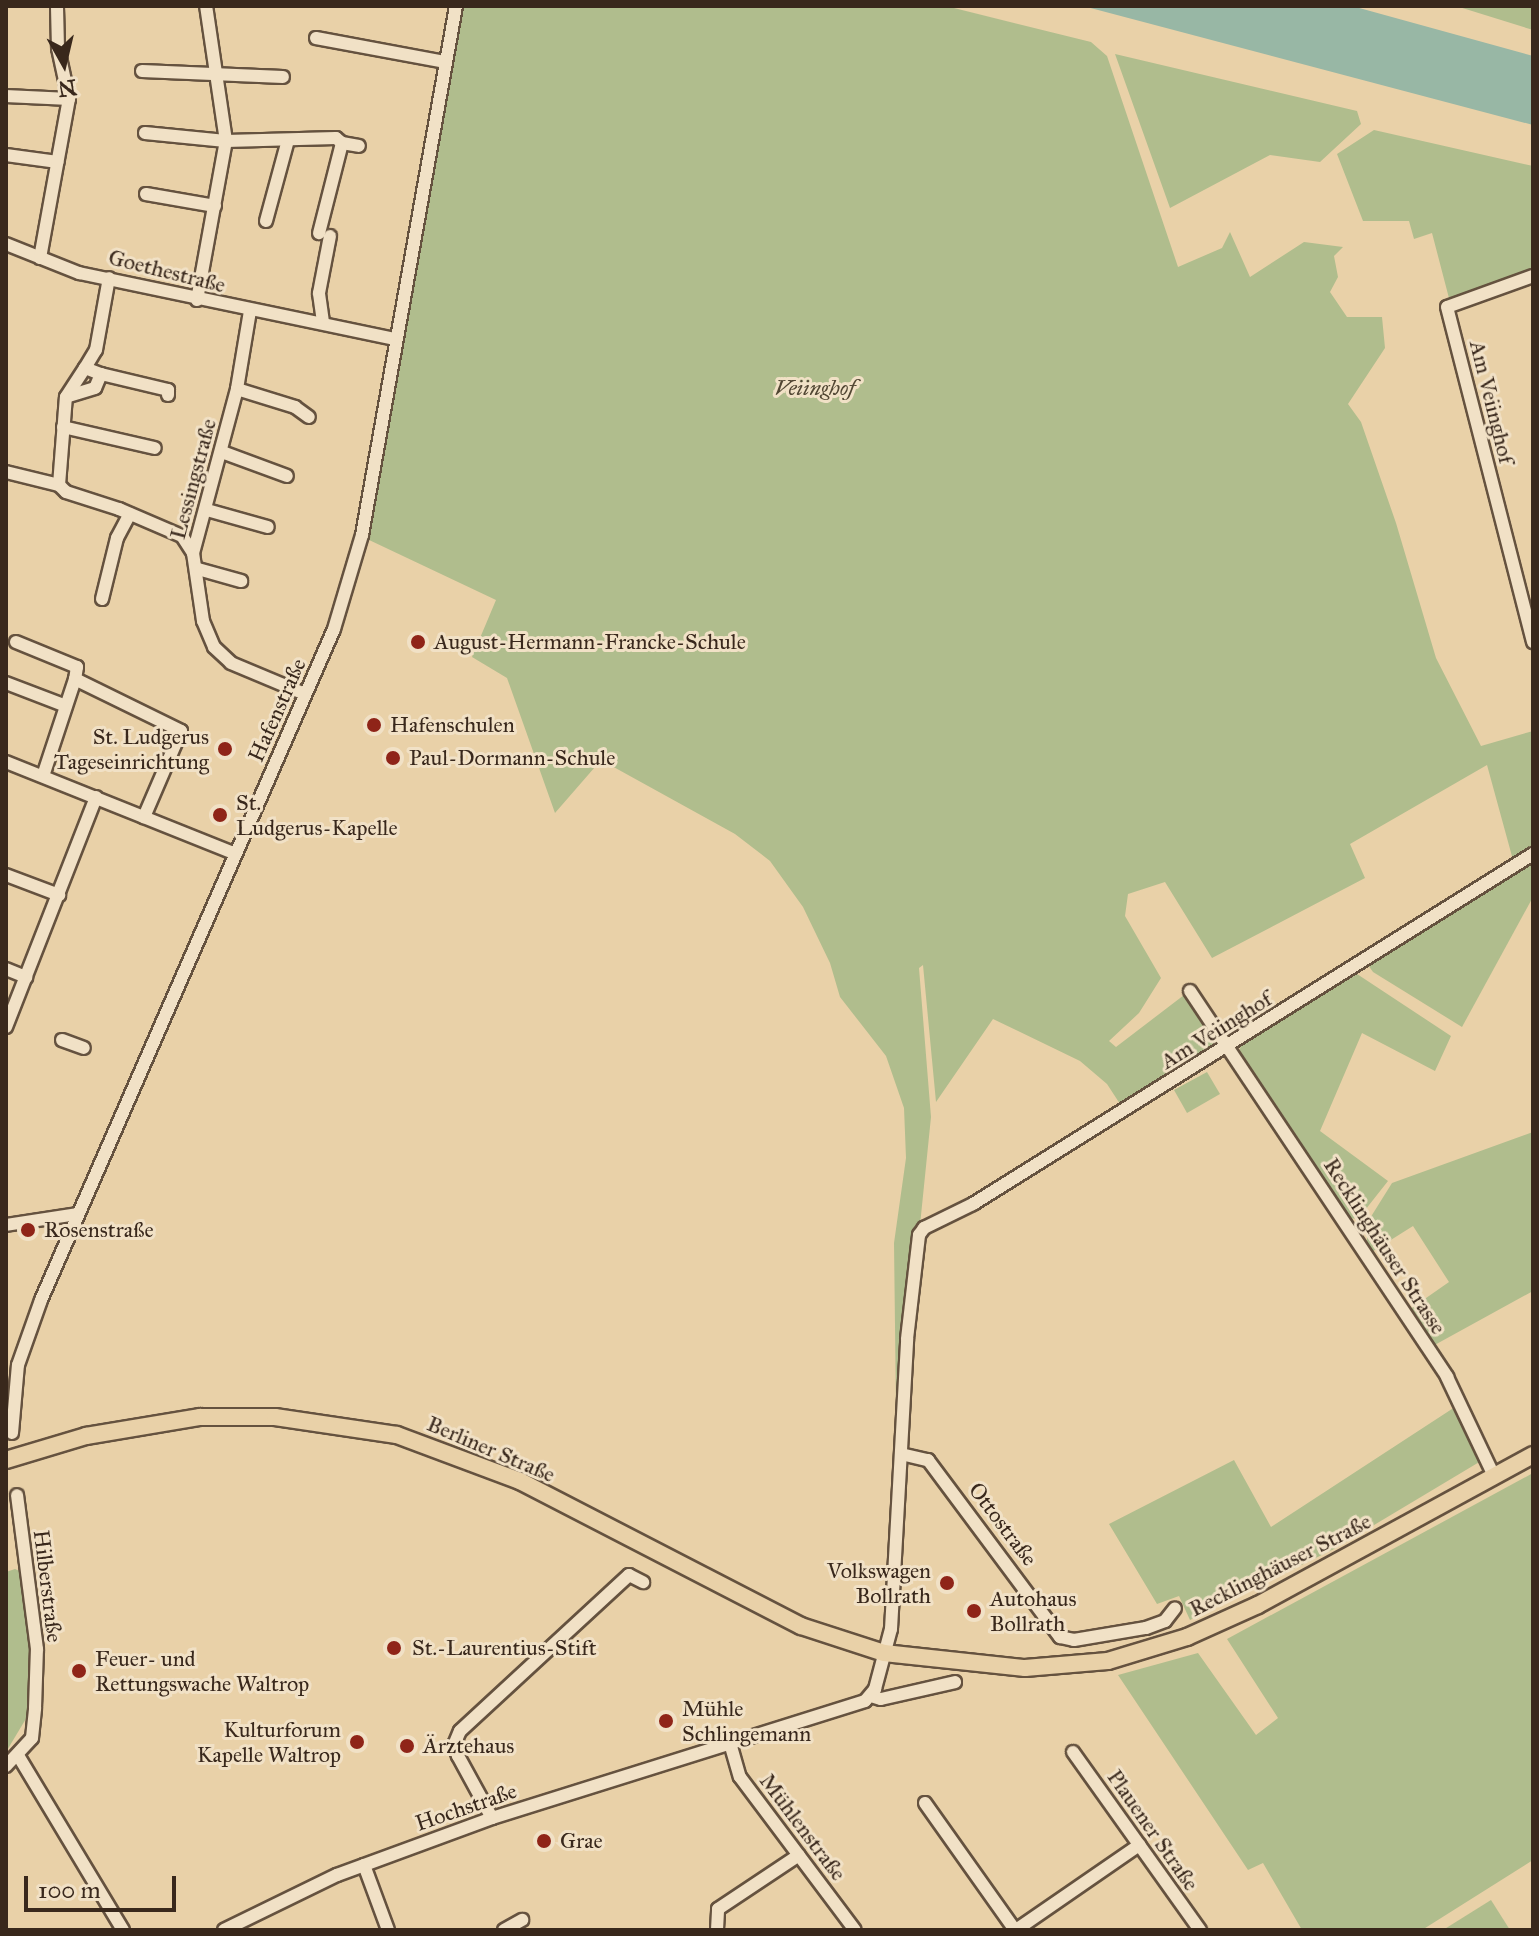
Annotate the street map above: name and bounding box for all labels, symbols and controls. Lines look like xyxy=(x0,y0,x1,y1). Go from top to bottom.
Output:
north arrow xyxy=(24,24,104,104)
text: N xyxy=(56,74,79,103)
street label: Goethestraße xyxy=(106,244,228,298)
street label: Am Veiinghof xyxy=(1464,338,1520,466)
park label: Veiinghof xyxy=(775,375,855,401)
street label: Lessingstraße xyxy=(164,416,222,542)
place label: August-Hermann-Francke-Schule xyxy=(434,629,746,655)
marker: August-Hermann-Francke-Schule xyxy=(409,633,427,651)
street label: Hafenstraße xyxy=(242,654,312,766)
place label: Hafenschulen xyxy=(390,712,515,738)
marker: Hafenschulen xyxy=(365,716,383,734)
place label: St. Ludgerus Tageseinrichtung xyxy=(54,723,209,774)
marker: St. Ludgerus Tageseinrichtung xyxy=(216,740,234,758)
place label: Paul-Dormann-Schule xyxy=(409,745,615,771)
marker: Paul-Dormann-Schule xyxy=(384,749,402,767)
place label: St. Ludgerus-Kapelle xyxy=(236,789,398,840)
marker: St. Ludgerus-Kapelle xyxy=(211,806,229,824)
street label: Am Veiinghof xyxy=(1156,985,1276,1075)
street label: Recklinghäuser Strasse xyxy=(1318,1153,1452,1339)
place label: Rosenstraße xyxy=(44,1217,154,1243)
marker: Rosenstraße xyxy=(19,1221,37,1239)
street label: Berliner Straße xyxy=(423,1410,559,1488)
street label: Ottostraße xyxy=(963,1477,1043,1571)
street label: Recklinghäuser Straße xyxy=(1185,1508,1375,1622)
street label: Hilberstraße xyxy=(28,1528,68,1644)
place label: Volkswagen Bollrath xyxy=(827,1557,931,1608)
marker: Volkswagen Bollrath xyxy=(938,1574,956,1592)
place label: Autohaus Bollrath xyxy=(990,1585,1076,1636)
marker: Autohaus Bollrath xyxy=(965,1602,983,1620)
place label: St.-Laurentius-Stift xyxy=(412,1635,597,1661)
marker: St.-Laurentius-Stift xyxy=(383,1637,405,1659)
place label: Feuer- und Rettungswache Waltrop xyxy=(95,1645,309,1696)
marker: Feuer- und Rettungswache Waltrop xyxy=(70,1662,88,1680)
place label: Mühle Schlingemann xyxy=(682,1695,811,1746)
marker: Mühle Schlingemann xyxy=(657,1712,675,1730)
place label: Kulturforum Kapelle Waltrop xyxy=(197,1716,341,1768)
marker: Kulturforum Kapelle Waltrop xyxy=(348,1733,366,1751)
place label: Ärztehaus xyxy=(423,1733,514,1759)
marker: Ärztehaus xyxy=(398,1737,416,1755)
street label: Plauener Straße xyxy=(1102,1765,1204,1895)
street label: Mühlenstraße xyxy=(754,1768,852,1886)
street label: Hochstraße xyxy=(412,1777,520,1837)
place label: Grae xyxy=(560,1828,603,1854)
marker: Grae xyxy=(535,1832,553,1850)
scale bar xyxy=(28,1860,180,1910)
text: 100 m xyxy=(38,1875,101,1905)

